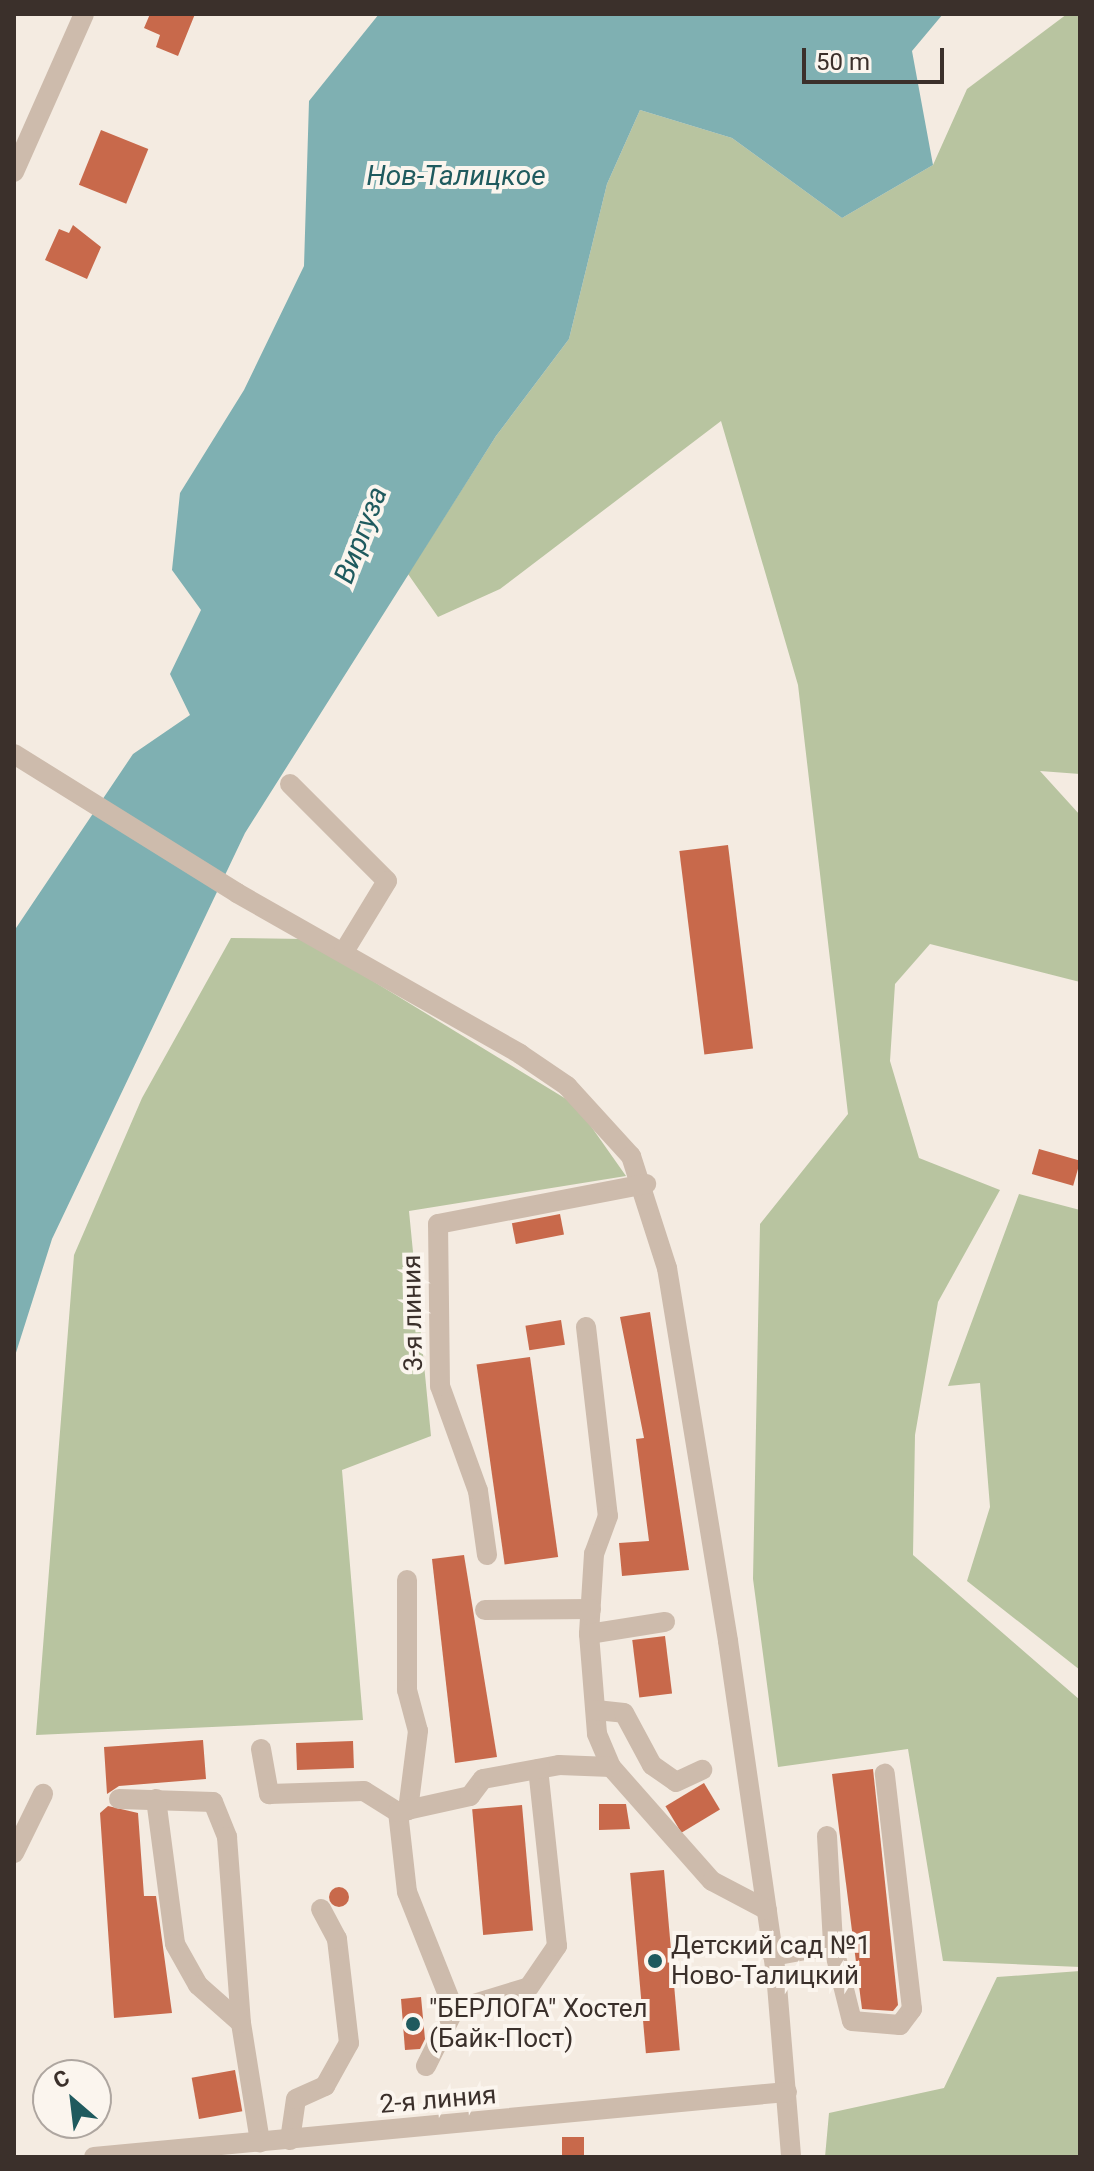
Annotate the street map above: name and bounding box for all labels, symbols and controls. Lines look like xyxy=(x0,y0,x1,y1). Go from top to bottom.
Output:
scale bar xyxy=(806,32,948,82)
text: 50 m xyxy=(816,48,870,76)
water label: Нов-Талицкое xyxy=(366,159,546,193)
water label: Виргуза xyxy=(327,482,395,588)
street label: 3-я линия xyxy=(396,1254,430,1372)
place label: Детский сад №1 Ново-Талицкий xyxy=(671,1930,871,1992)
marker: Детский сад №1 Ново-Талицкий xyxy=(646,1952,664,1970)
place label: "БЕРЛОГА" Хостел (Байк-Пост) xyxy=(429,1993,647,2054)
marker: "БЕРЛОГА" Хостел (Байк-Пост) xyxy=(404,2015,422,2033)
north arrow xyxy=(32,2059,112,2139)
text: С xyxy=(49,2065,74,2094)
street label: 2-я линия xyxy=(378,2079,498,2121)

